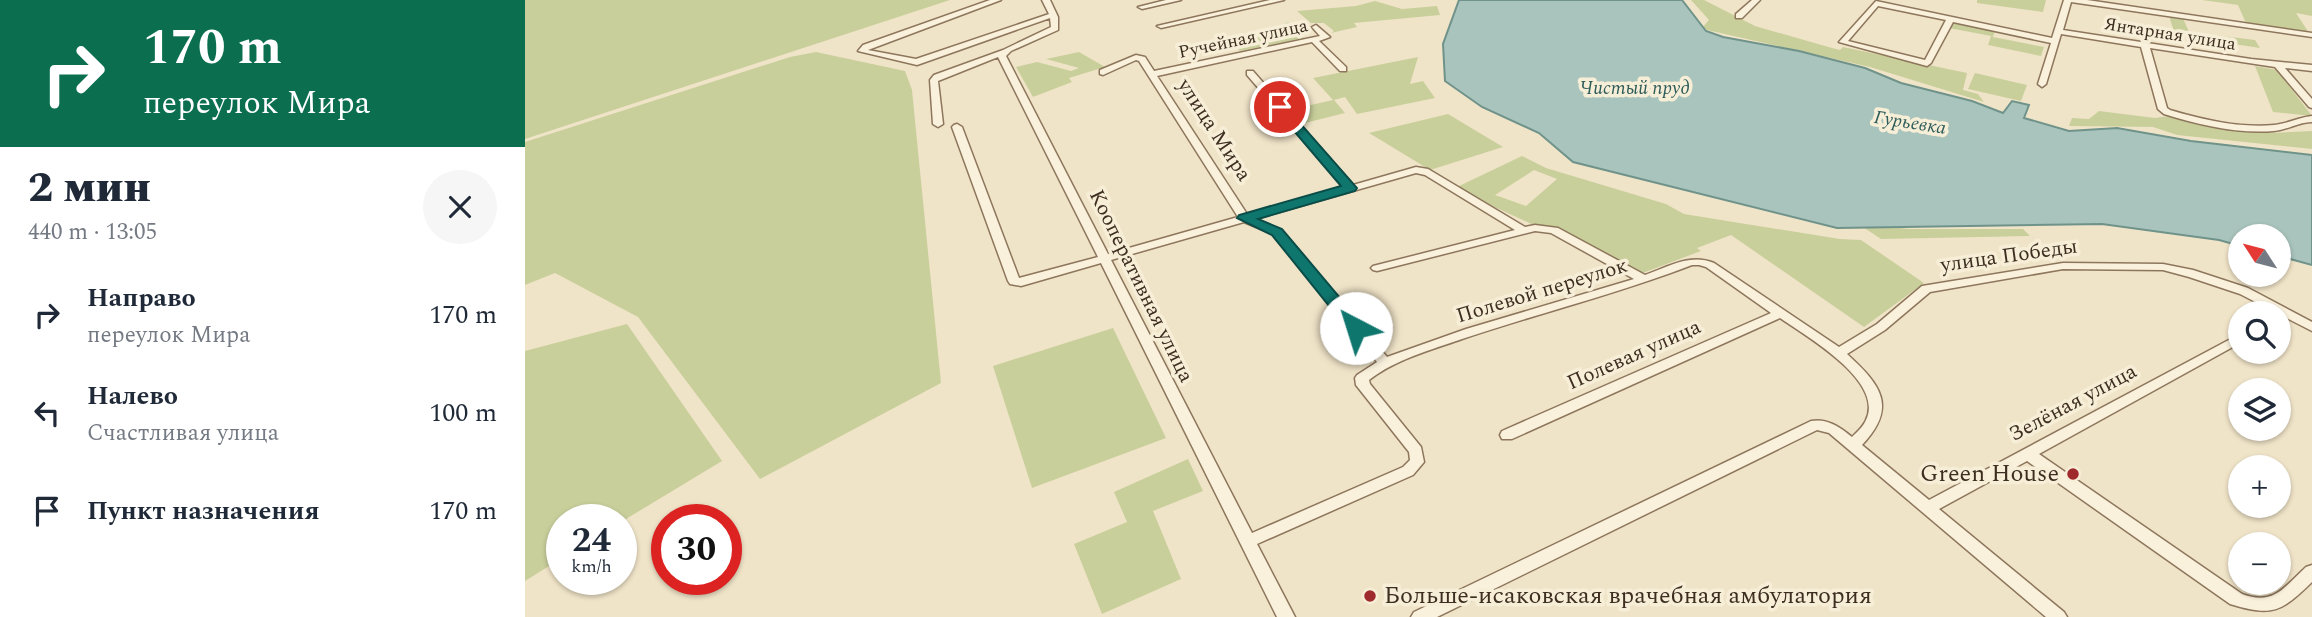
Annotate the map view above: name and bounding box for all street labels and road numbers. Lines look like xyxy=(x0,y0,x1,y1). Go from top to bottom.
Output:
street label: Янтарная улица xyxy=(2102,10,2238,58)
street label: Ручейная улица xyxy=(1176,12,1311,66)
street label: улица Мира xyxy=(1168,71,1260,188)
street label: Кооперативная улица xyxy=(1080,184,1202,389)
street label: улица Победы xyxy=(1937,231,2080,282)
street label: Полевой переулок xyxy=(1452,250,1632,332)
street label: Полевая улица xyxy=(1562,311,1707,399)
street label: Зелёная улица xyxy=(2003,355,2143,450)

